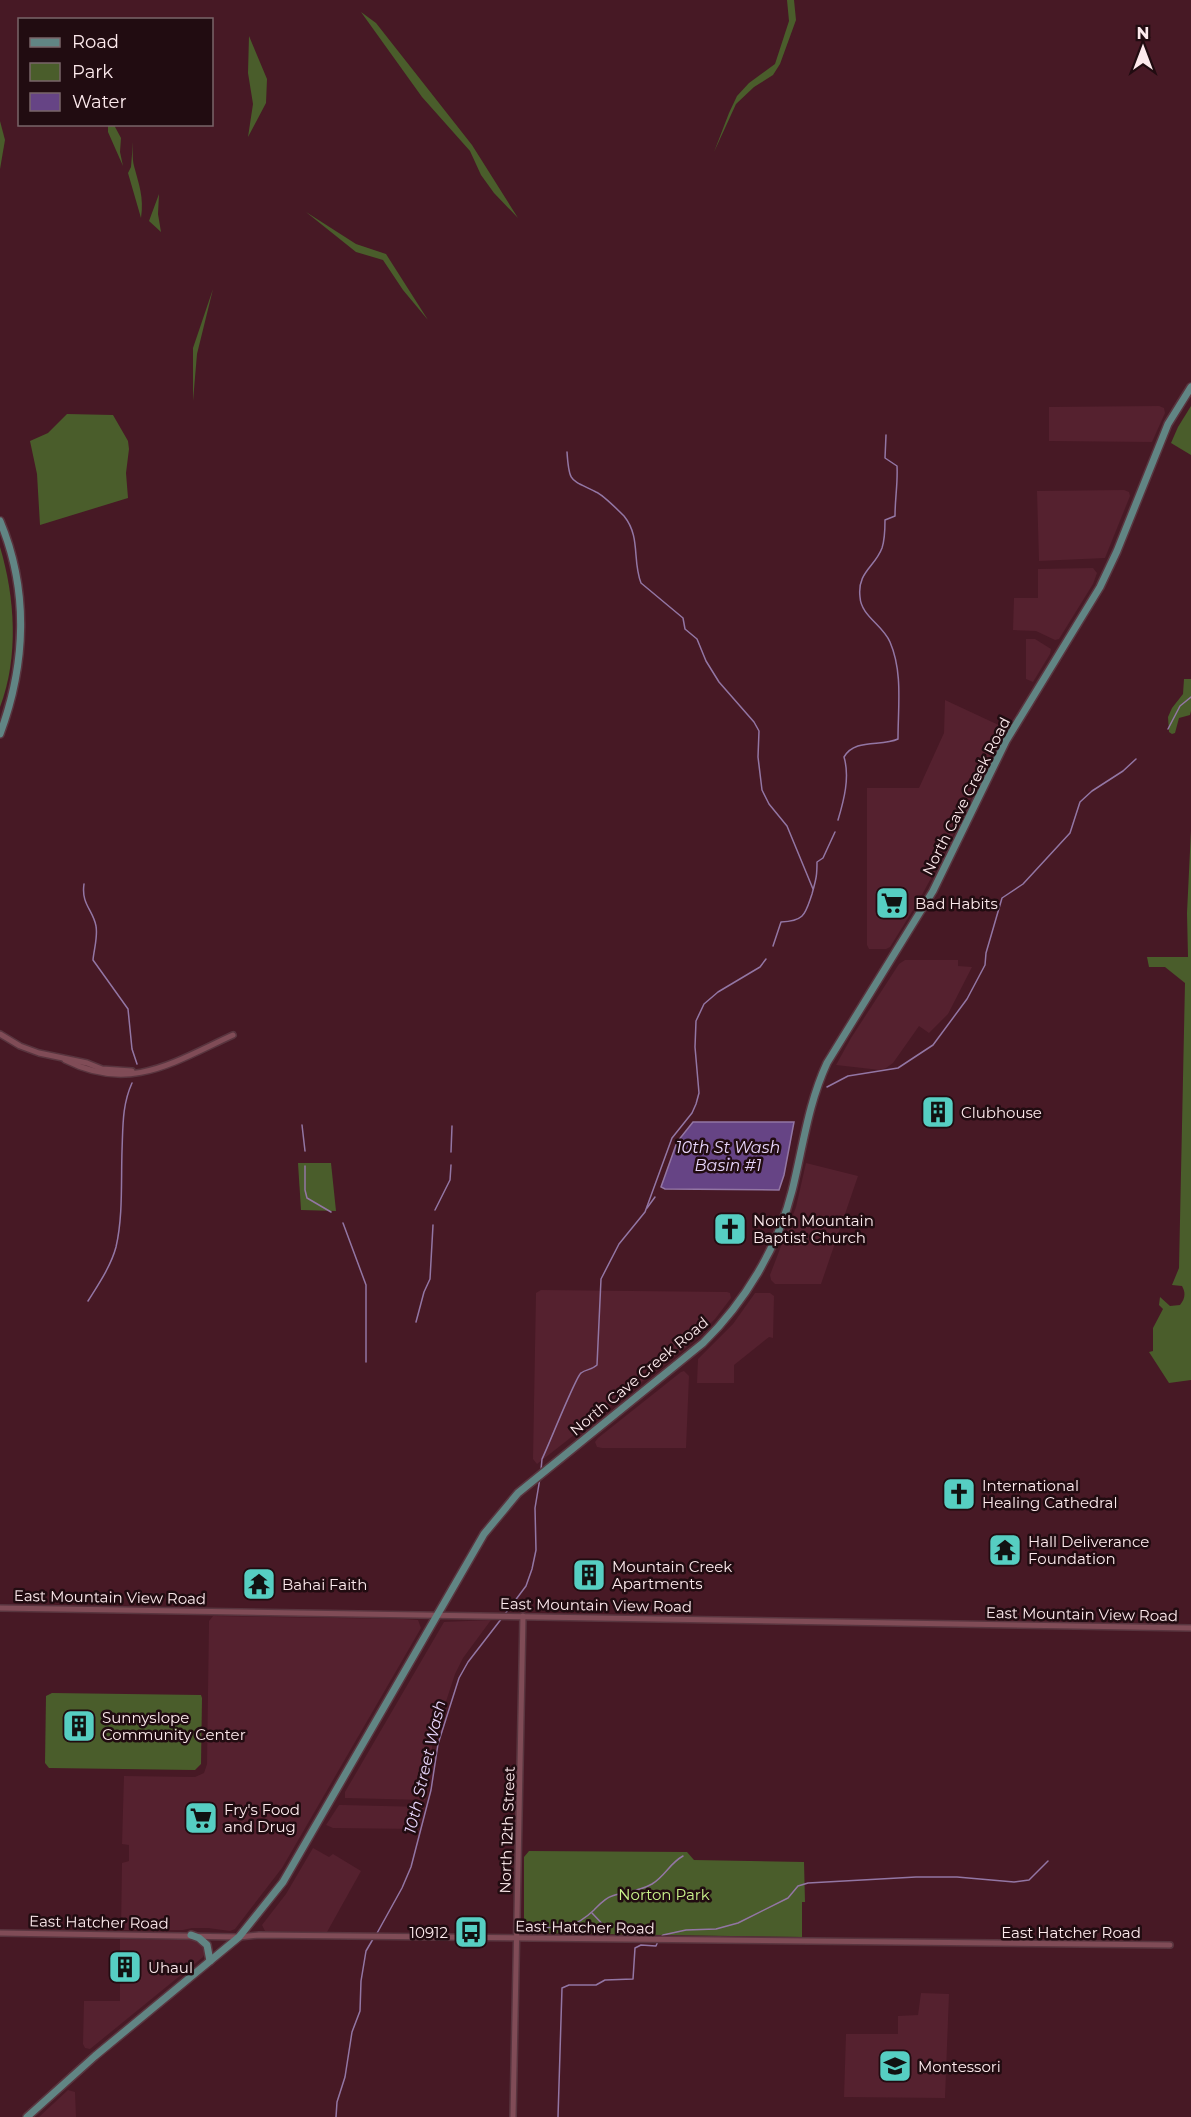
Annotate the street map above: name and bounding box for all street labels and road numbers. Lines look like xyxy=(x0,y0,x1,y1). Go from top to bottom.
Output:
street label: North Cave Creek Road xyxy=(918,714,1014,878)
street label: North Cave Creek Road xyxy=(566,1313,712,1439)
street label: East Mountain View Road xyxy=(14,1586,206,1608)
street label: East Mountain View Road xyxy=(500,1594,692,1616)
street label: East Mountain View Road xyxy=(986,1603,1178,1625)
street label: North 12th Street xyxy=(495,1766,519,1894)
street label: East Hatcher Road xyxy=(29,1911,169,1933)
street label: East Hatcher Road xyxy=(515,1916,655,1938)
street label: East Hatcher Road xyxy=(1001,1923,1141,1942)

